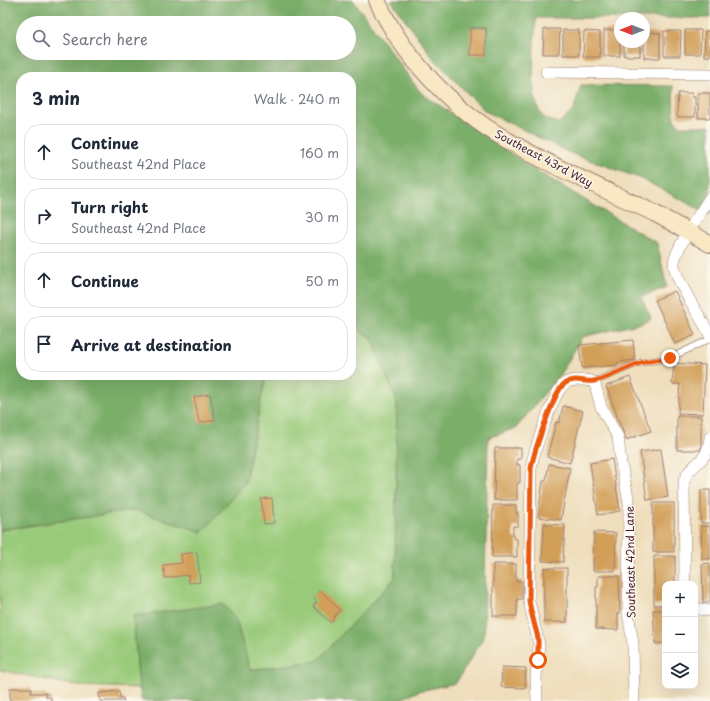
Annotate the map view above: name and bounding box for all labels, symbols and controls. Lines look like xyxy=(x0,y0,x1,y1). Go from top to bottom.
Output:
north arrow xyxy=(614,12,650,48)
search box xyxy=(16,16,356,60)
icon: search xyxy=(30,27,52,49)
text: Search here xyxy=(62,27,148,50)
text: 3 min xyxy=(32,85,80,111)
text: Walk · 240 m xyxy=(254,89,340,108)
street label: Southeast 43rd Way xyxy=(492,125,596,191)
text: Continue xyxy=(71,131,139,154)
icon: ahead xyxy=(33,141,55,163)
text: 160 m xyxy=(300,143,339,162)
text: Southeast 42nd Place xyxy=(71,154,206,173)
text: Turn right xyxy=(71,195,148,218)
icon: right xyxy=(33,205,55,227)
text: 30 m xyxy=(305,207,339,226)
text: Southeast 42nd Place xyxy=(71,218,206,237)
icon: ahead xyxy=(33,269,55,291)
text: Continue xyxy=(71,269,139,292)
text: 50 m xyxy=(305,271,339,290)
icon: arrive xyxy=(33,333,55,355)
text: Arrive at destination xyxy=(71,333,232,356)
route end xyxy=(661,349,679,367)
street label: Southeast 42nd Lane xyxy=(621,506,639,618)
map controls xyxy=(662,581,698,689)
button: + xyxy=(662,581,698,617)
button: − xyxy=(662,617,698,653)
route start xyxy=(529,651,547,669)
button: layers xyxy=(662,653,698,689)

